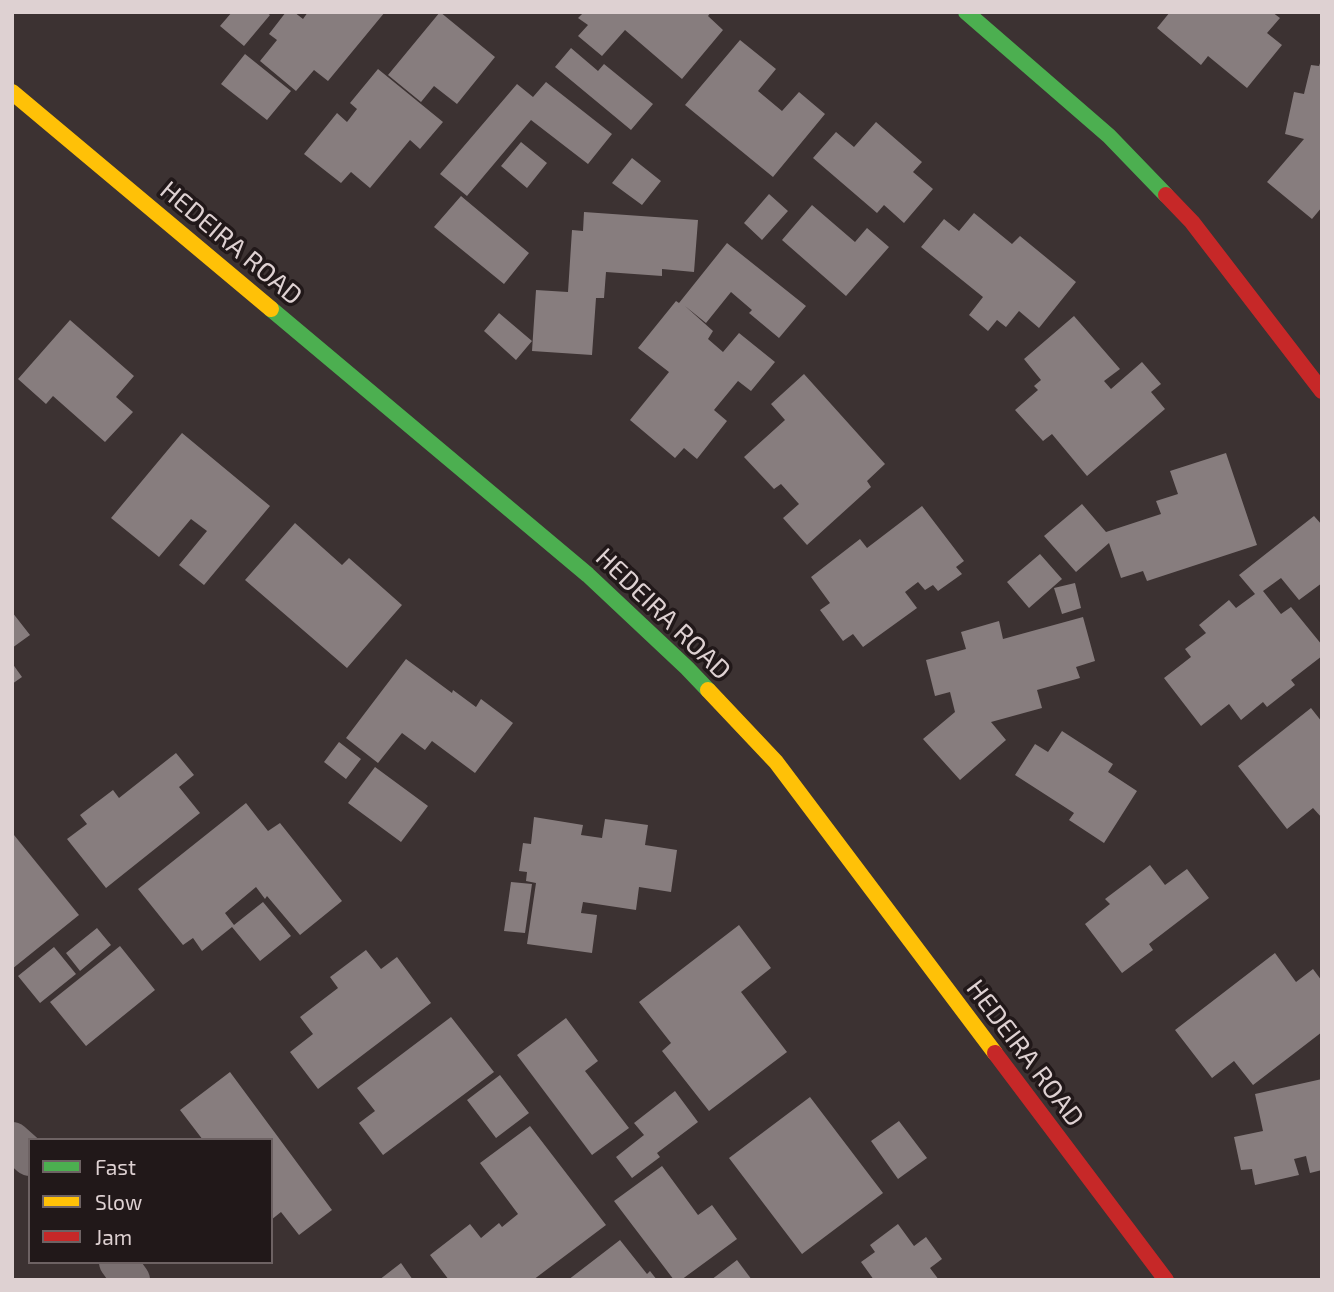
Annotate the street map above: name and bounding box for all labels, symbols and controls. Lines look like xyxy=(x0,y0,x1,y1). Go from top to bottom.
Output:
street label: HEDEIRA ROAD xyxy=(154,175,308,311)
street label: HEDEIRA ROAD xyxy=(589,542,737,686)
street label: HEDEIRA ROAD xyxy=(960,974,1090,1132)
legend xyxy=(28,1138,273,1264)
text: Fast xyxy=(95,1154,136,1179)
text: Slow xyxy=(95,1189,142,1214)
text: Jam xyxy=(95,1224,132,1249)

